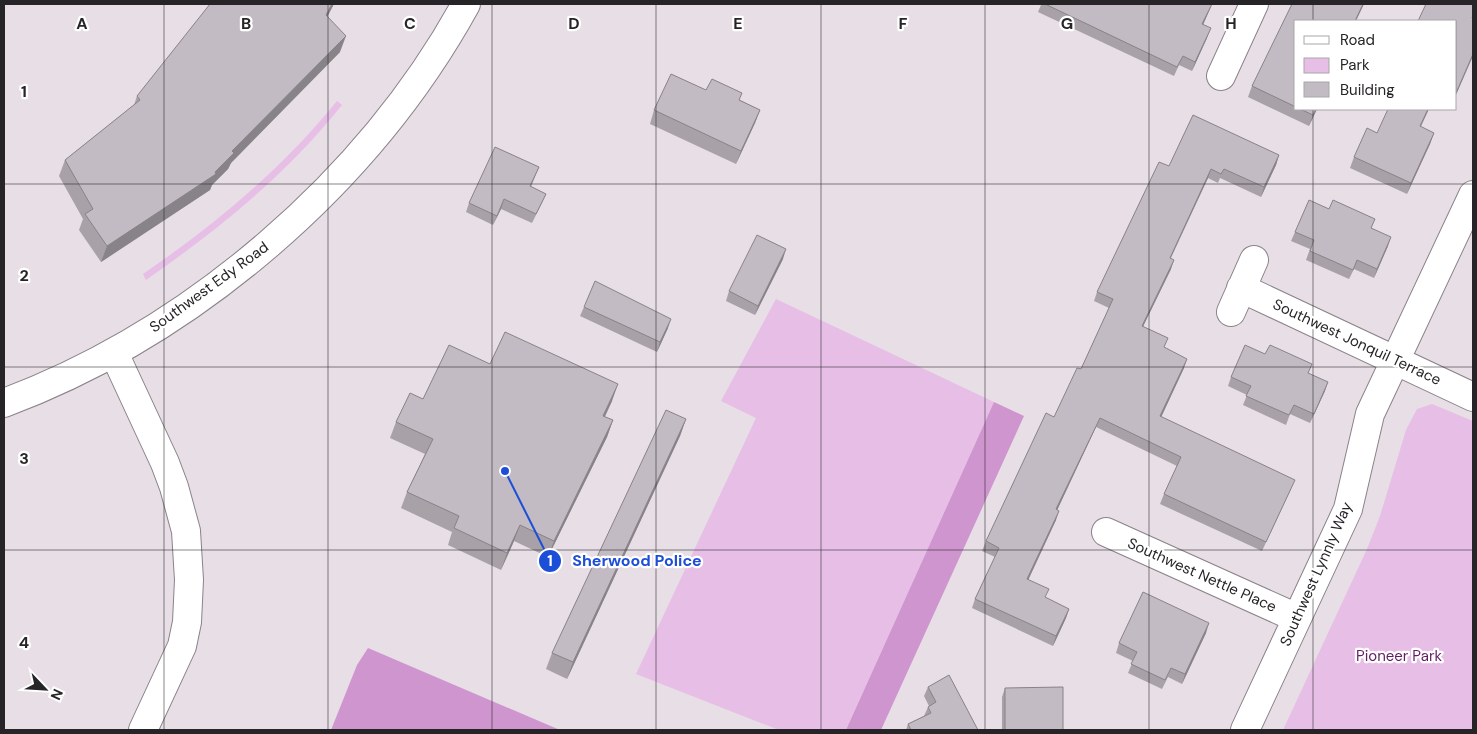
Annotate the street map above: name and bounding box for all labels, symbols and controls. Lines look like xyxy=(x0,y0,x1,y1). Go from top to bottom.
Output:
text: A xyxy=(76,13,88,34)
text: B xyxy=(241,13,251,34)
text: C xyxy=(404,13,416,34)
text: D xyxy=(568,13,580,34)
text: E xyxy=(733,13,743,34)
text: F xyxy=(899,13,908,34)
text: G xyxy=(1061,13,1073,34)
text: H xyxy=(1225,13,1237,34)
legend xyxy=(1294,20,1457,110)
text: Road xyxy=(1340,30,1375,50)
text: Park xyxy=(1340,55,1370,75)
text: Building xyxy=(1340,80,1395,100)
text: 1 xyxy=(21,81,27,102)
street label: Southwest Edy Road xyxy=(145,237,273,337)
text: 2 xyxy=(19,265,29,286)
street label: Southwest Jonquil Terrace xyxy=(1270,294,1444,390)
text: 3 xyxy=(19,448,29,469)
street label: Southwest Lynnly Way xyxy=(1275,498,1357,649)
street label: Southwest Nettle Place xyxy=(1124,533,1280,617)
callout: Sherwood Police xyxy=(537,545,712,576)
text: Sherwood Police xyxy=(572,550,702,571)
text: 1 xyxy=(547,551,553,571)
text: 4 xyxy=(19,632,29,653)
park label: Pioneer Park xyxy=(1356,646,1442,666)
north arrow xyxy=(20,664,70,714)
text: N xyxy=(46,686,67,703)

